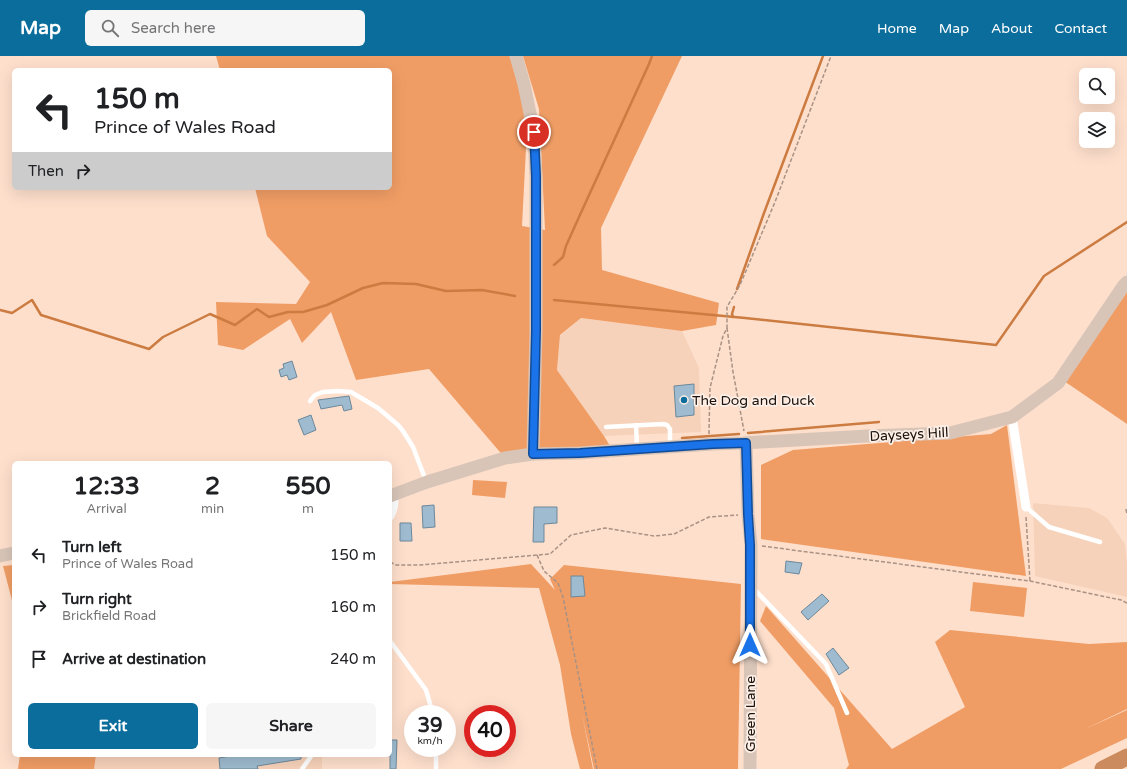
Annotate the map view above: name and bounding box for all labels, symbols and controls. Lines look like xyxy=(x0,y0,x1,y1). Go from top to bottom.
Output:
search box xyxy=(85,10,365,46)
text: Map xyxy=(20,17,61,39)
icon: search xyxy=(99,17,121,39)
text: Search here xyxy=(131,19,215,37)
text: Home xyxy=(877,20,917,37)
text: Map xyxy=(939,20,969,37)
text: About xyxy=(991,20,1033,37)
text: Contact xyxy=(1055,20,1107,37)
map controls xyxy=(1079,68,1115,148)
button: search xyxy=(1079,68,1115,104)
text: 150 m xyxy=(94,82,180,116)
icon: left xyxy=(28,84,80,136)
button: layers xyxy=(1079,112,1115,148)
pin xyxy=(517,115,551,149)
text: Prince of Wales Road xyxy=(94,116,276,138)
icon: arrive xyxy=(523,121,545,143)
icon: right xyxy=(72,160,94,182)
text: Then xyxy=(28,162,64,180)
place label: The Dog and Duck xyxy=(692,392,815,409)
marker: The Dog and Duck xyxy=(679,395,689,405)
street label: Dayseys Hill xyxy=(869,424,949,445)
text: 12:33 xyxy=(73,472,140,501)
text: 2 xyxy=(205,472,220,501)
text: 550 xyxy=(285,472,331,501)
text: Arrival xyxy=(86,501,127,517)
text: min xyxy=(201,501,224,517)
text: m xyxy=(302,501,314,517)
text: Turn left xyxy=(62,538,122,556)
icon: left xyxy=(28,544,50,566)
text: 150 m xyxy=(330,546,376,564)
text: Prince of Wales Road xyxy=(62,556,193,572)
text: Turn right xyxy=(62,590,132,608)
icon: right xyxy=(28,596,50,618)
text: 160 m xyxy=(330,598,376,616)
text: Brickfield Road xyxy=(62,608,156,624)
position arrow xyxy=(729,624,771,666)
icon: arrive xyxy=(28,648,50,670)
text: Arrive at destination xyxy=(62,650,206,668)
text: 240 m xyxy=(330,650,376,668)
street label: Green Lane xyxy=(742,676,759,752)
button: Exit xyxy=(28,703,198,749)
button: Share xyxy=(206,703,376,749)
speed limit sign: 40 xyxy=(464,705,516,757)
text: 39 xyxy=(417,714,443,738)
text: km/h xyxy=(417,735,443,747)

